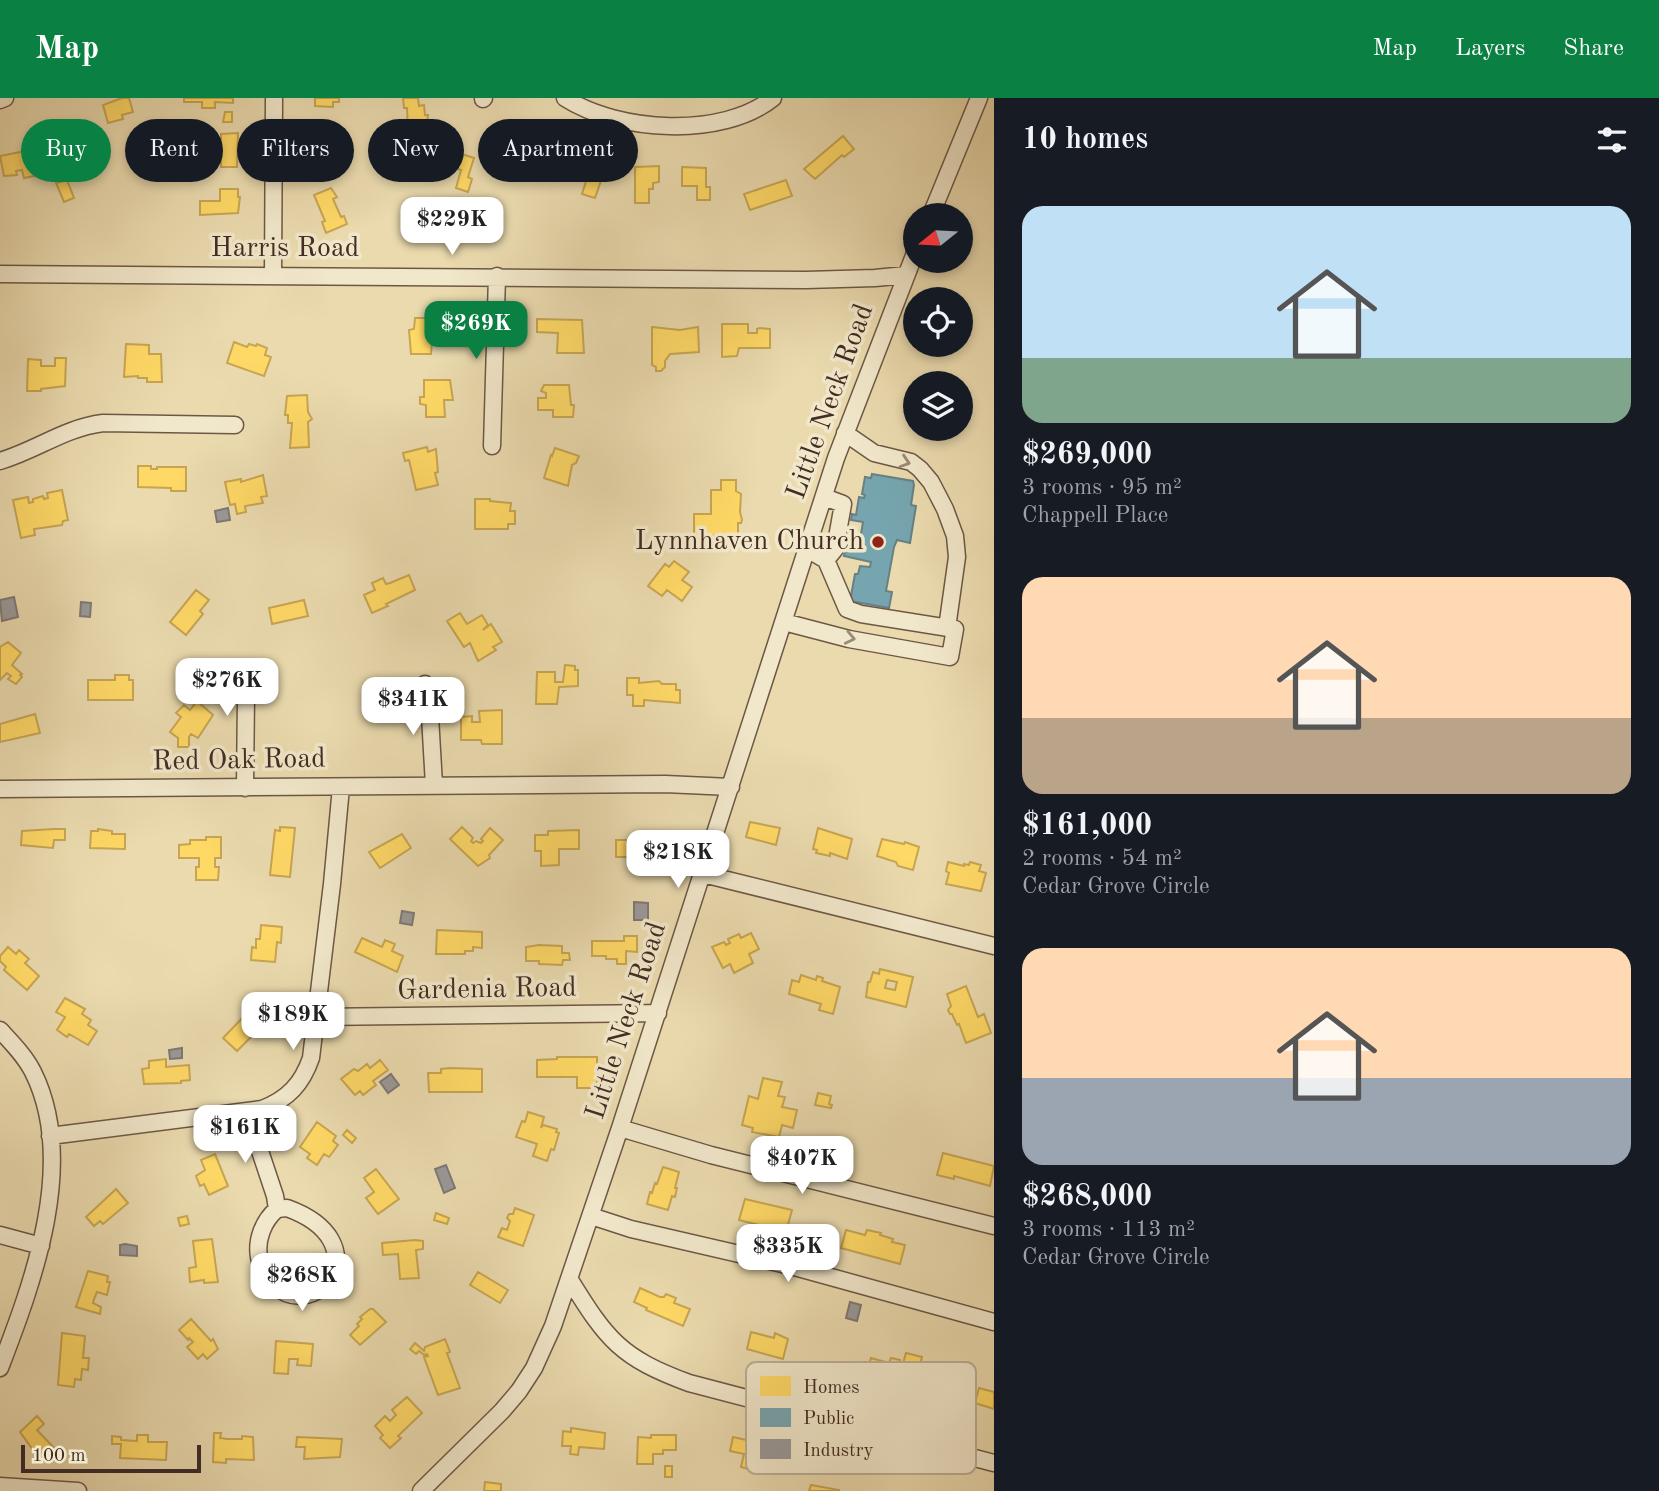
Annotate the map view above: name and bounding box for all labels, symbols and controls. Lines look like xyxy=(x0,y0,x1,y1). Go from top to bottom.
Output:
text: Map xyxy=(35,33,99,66)
text: Map xyxy=(1373,37,1417,61)
text: Layers xyxy=(1455,37,1525,61)
text: Share xyxy=(1563,37,1624,61)
chip: Buy xyxy=(21,119,111,182)
chip: Rent xyxy=(125,119,223,182)
chip: Filters xyxy=(237,119,354,182)
chip: New xyxy=(368,119,464,182)
chip: Apartment xyxy=(478,119,638,182)
icon: filters xyxy=(1593,121,1631,159)
text: 10 homes xyxy=(1022,125,1148,155)
pin: $229K xyxy=(403,198,501,257)
north arrow xyxy=(903,203,973,273)
map controls xyxy=(903,203,973,441)
text: $229K xyxy=(416,208,488,231)
street label: Harris Road xyxy=(211,235,359,263)
icon: home xyxy=(1264,251,1390,377)
button: locate xyxy=(903,287,973,357)
street label: Little Neck Road xyxy=(783,301,879,503)
pin: $269K xyxy=(427,302,525,361)
text: $269K xyxy=(440,312,512,335)
button: layers xyxy=(903,371,973,441)
text: $269,000 xyxy=(1022,440,1152,470)
one-way arrow xyxy=(899,454,911,469)
text: 3 rooms · 95 m² xyxy=(1022,476,1182,499)
text: Chappell Place xyxy=(1022,504,1168,527)
place label: Lynnhaven Church xyxy=(635,528,864,556)
marker: Lynnhaven Church xyxy=(870,534,886,550)
icon: home xyxy=(1264,622,1390,748)
one-way arrow xyxy=(844,630,856,645)
pin: $276K xyxy=(178,658,276,718)
text: $276K xyxy=(191,669,263,692)
pin: $341K xyxy=(364,678,462,737)
text: $341K xyxy=(377,688,449,711)
street label: Red Oak Road xyxy=(152,745,326,777)
text: $161,000 xyxy=(1022,811,1152,841)
pin: $218K xyxy=(629,830,727,890)
text: $218K xyxy=(642,841,714,864)
text: 2 rooms · 54 m² xyxy=(1022,847,1182,870)
text: Cedar Grove Circle xyxy=(1022,875,1210,898)
street label: Little Neck Road xyxy=(582,919,672,1123)
street label: Gardenia Road xyxy=(397,974,577,1006)
pin: $189K xyxy=(244,992,342,1052)
icon: home xyxy=(1264,993,1390,1119)
text: $189K xyxy=(257,1003,329,1026)
pin: $161K xyxy=(196,1105,294,1165)
text: $161K xyxy=(209,1116,281,1139)
pin: $407K xyxy=(753,1136,851,1196)
text: $407K xyxy=(766,1147,838,1170)
text: $268,000 xyxy=(1022,1182,1152,1212)
text: 3 rooms · 113 m² xyxy=(1022,1218,1195,1241)
pin: $335K xyxy=(739,1224,837,1284)
text: $335K xyxy=(752,1235,824,1258)
text: Cedar Grove Circle xyxy=(1022,1246,1210,1269)
pin: $268K xyxy=(253,1254,351,1313)
text: $268K xyxy=(266,1264,338,1287)
legend xyxy=(746,1362,976,1474)
text: Homes xyxy=(803,1379,859,1398)
text: Public xyxy=(803,1410,854,1429)
scale bar xyxy=(21,1442,201,1474)
text: Industry xyxy=(803,1442,874,1461)
text: 100 m xyxy=(32,1447,85,1466)

